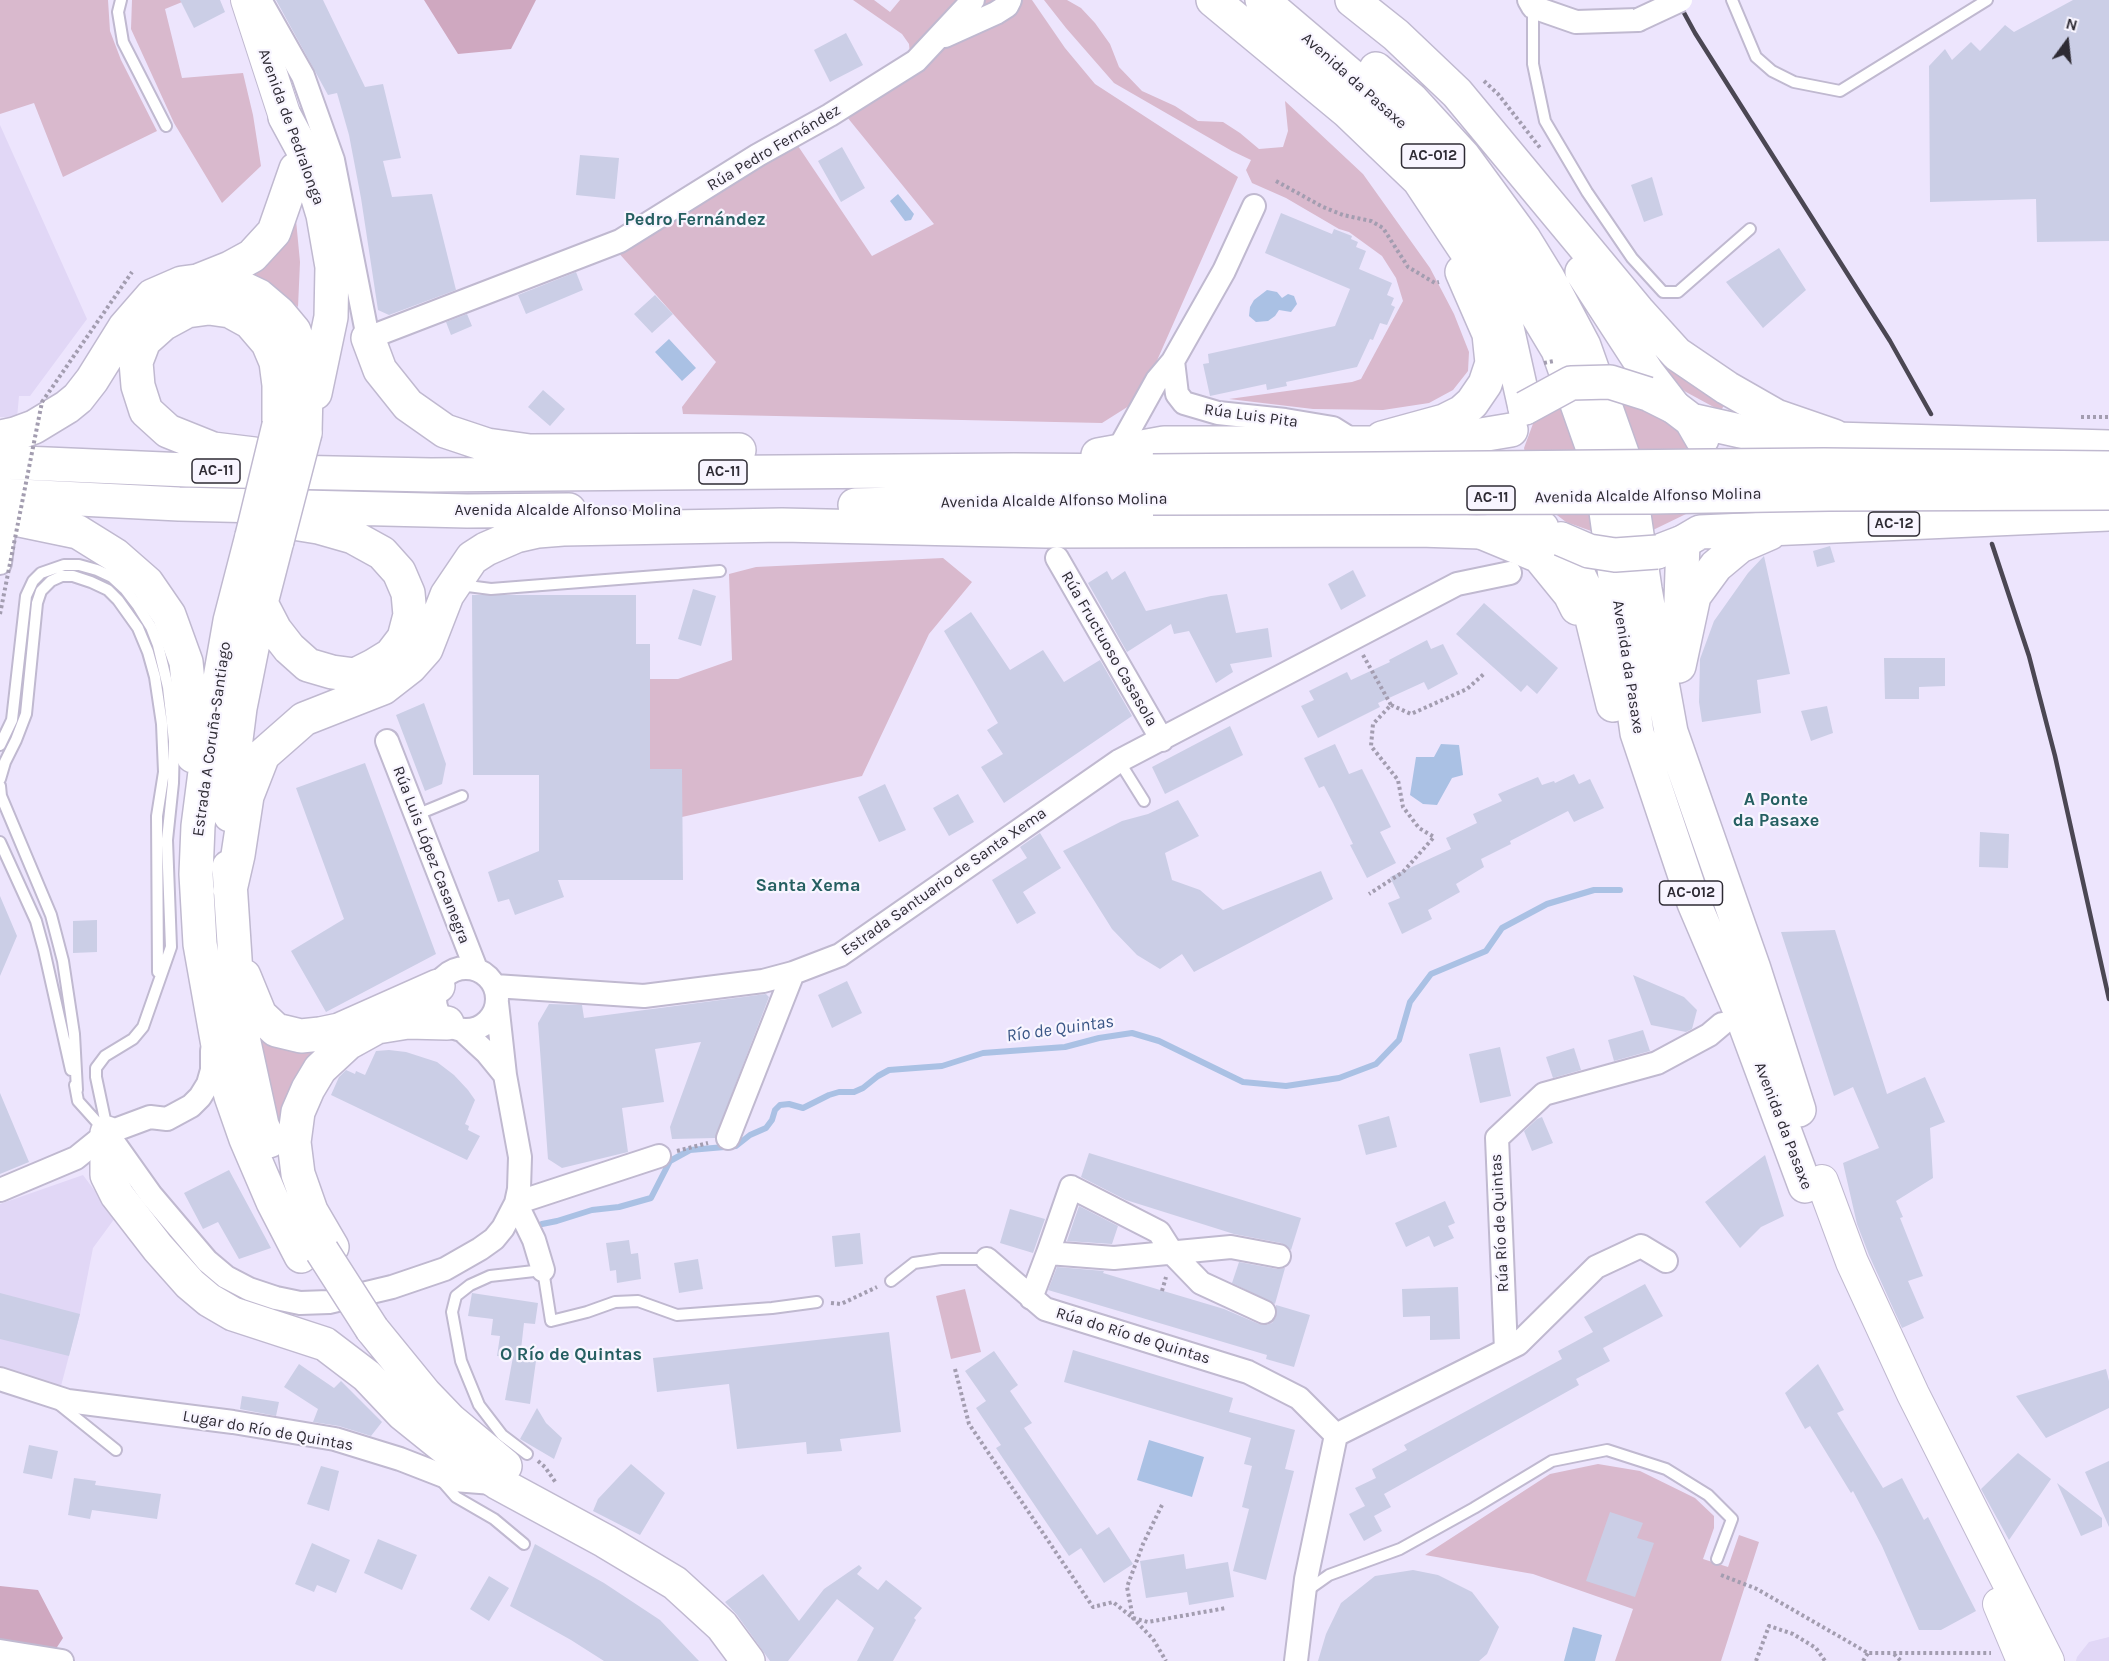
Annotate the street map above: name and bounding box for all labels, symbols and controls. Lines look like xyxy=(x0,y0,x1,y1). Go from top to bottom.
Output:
north arrow xyxy=(2037,12,2097,72)
text: N xyxy=(2064,13,2080,35)
street label: Avenida da Pasaxe xyxy=(1297,29,1411,133)
street label: Avenida de Pedralonga xyxy=(254,46,328,208)
street label: Rúa Pedro Fernández xyxy=(704,101,844,195)
road number: AC-012 xyxy=(1402,144,1464,168)
district label: Pedro Fernández xyxy=(624,209,766,231)
street label: Rúa Luis Pita xyxy=(1203,400,1299,432)
road number: AC-11 xyxy=(192,459,240,483)
road number: AC-11 xyxy=(699,460,747,484)
street label: Avenida Alcalde Alfonso Molina xyxy=(1534,484,1762,508)
road number: AC-11 xyxy=(1467,486,1515,510)
street label: Avenida Alcalde Alfonso Molina xyxy=(940,489,1168,513)
street label: Avenida Alcalde Alfonso Molina xyxy=(455,500,681,520)
road number: AC-12 xyxy=(1868,512,1920,536)
street label: Rúa Fructuoso Casasola xyxy=(1057,568,1161,730)
street label: Avenida da Pasaxe xyxy=(1608,599,1648,735)
street label: Estrada A Coruña-Santiago xyxy=(189,640,235,838)
street label: Rúa Luis López Casanegra xyxy=(388,763,474,947)
district label: A Ponte da Pasaxe xyxy=(1733,789,1819,832)
street label: Estrada Santuario de Santa Xema xyxy=(838,803,1050,961)
district label: Santa Xema xyxy=(756,875,860,897)
road number: AC-012 xyxy=(1660,881,1722,905)
water label: Río de Quintas xyxy=(1005,1011,1115,1047)
street label: Avenida da Pasaxe xyxy=(1750,1060,1816,1192)
street label: Rúa Río de Quintas xyxy=(1487,1153,1513,1293)
street label: Rúa do Río de Quintas xyxy=(1053,1303,1213,1369)
district label: O Río de Quintas xyxy=(500,1344,642,1366)
street label: Lugar do Río de Quintas xyxy=(181,1407,355,1455)

